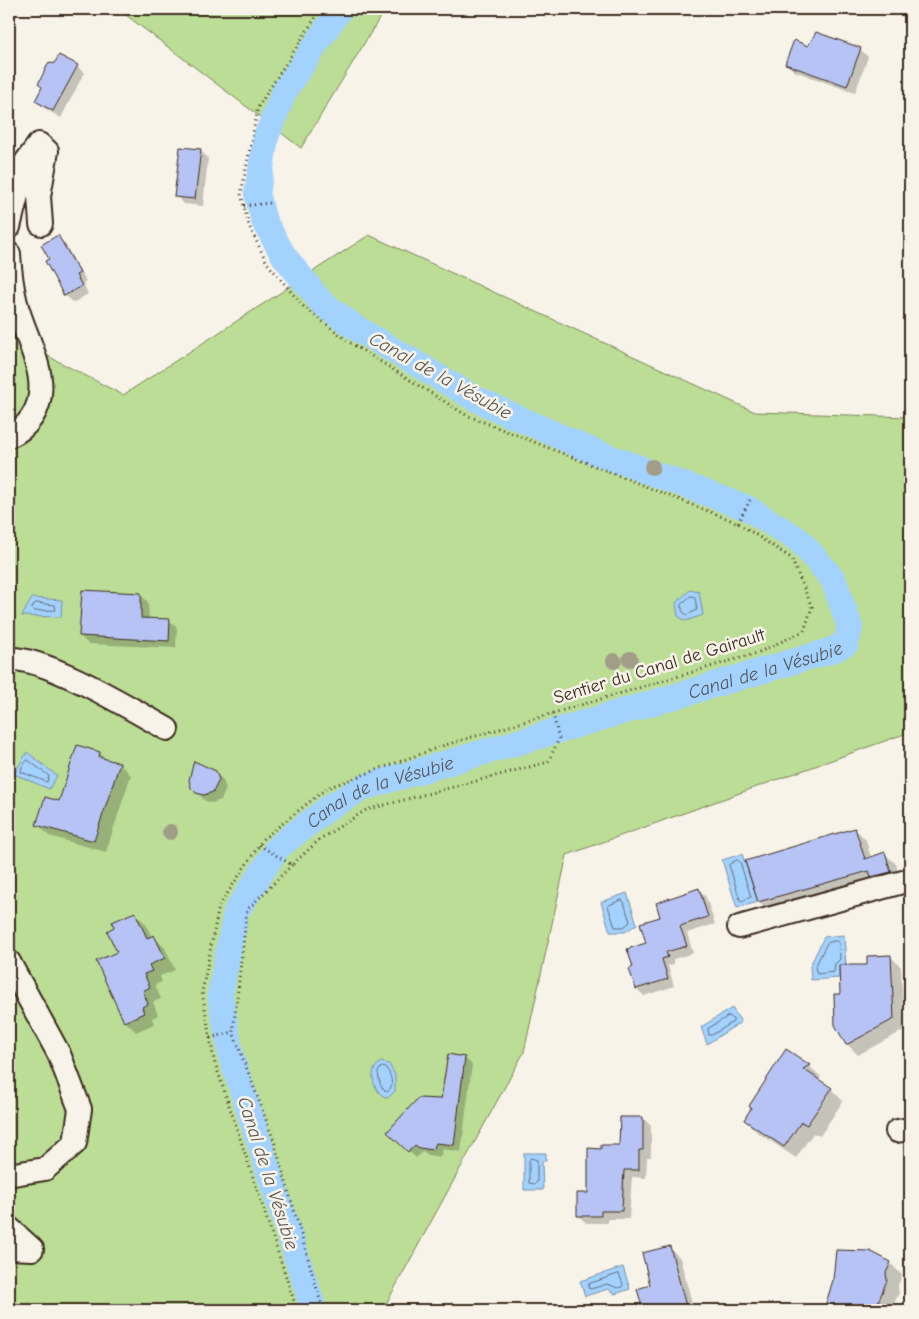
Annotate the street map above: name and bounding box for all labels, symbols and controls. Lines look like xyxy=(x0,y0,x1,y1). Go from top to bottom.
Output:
water label: Canal de la Vésubie xyxy=(365,328,516,424)
street label: Sentier du Canal de Gairault xyxy=(551,624,768,709)
water label: Canal de la Vésubie xyxy=(686,637,847,704)
water label: Canal de la Vésubie xyxy=(302,752,457,833)
water label: Canal de la Vésubie xyxy=(233,1094,303,1253)

